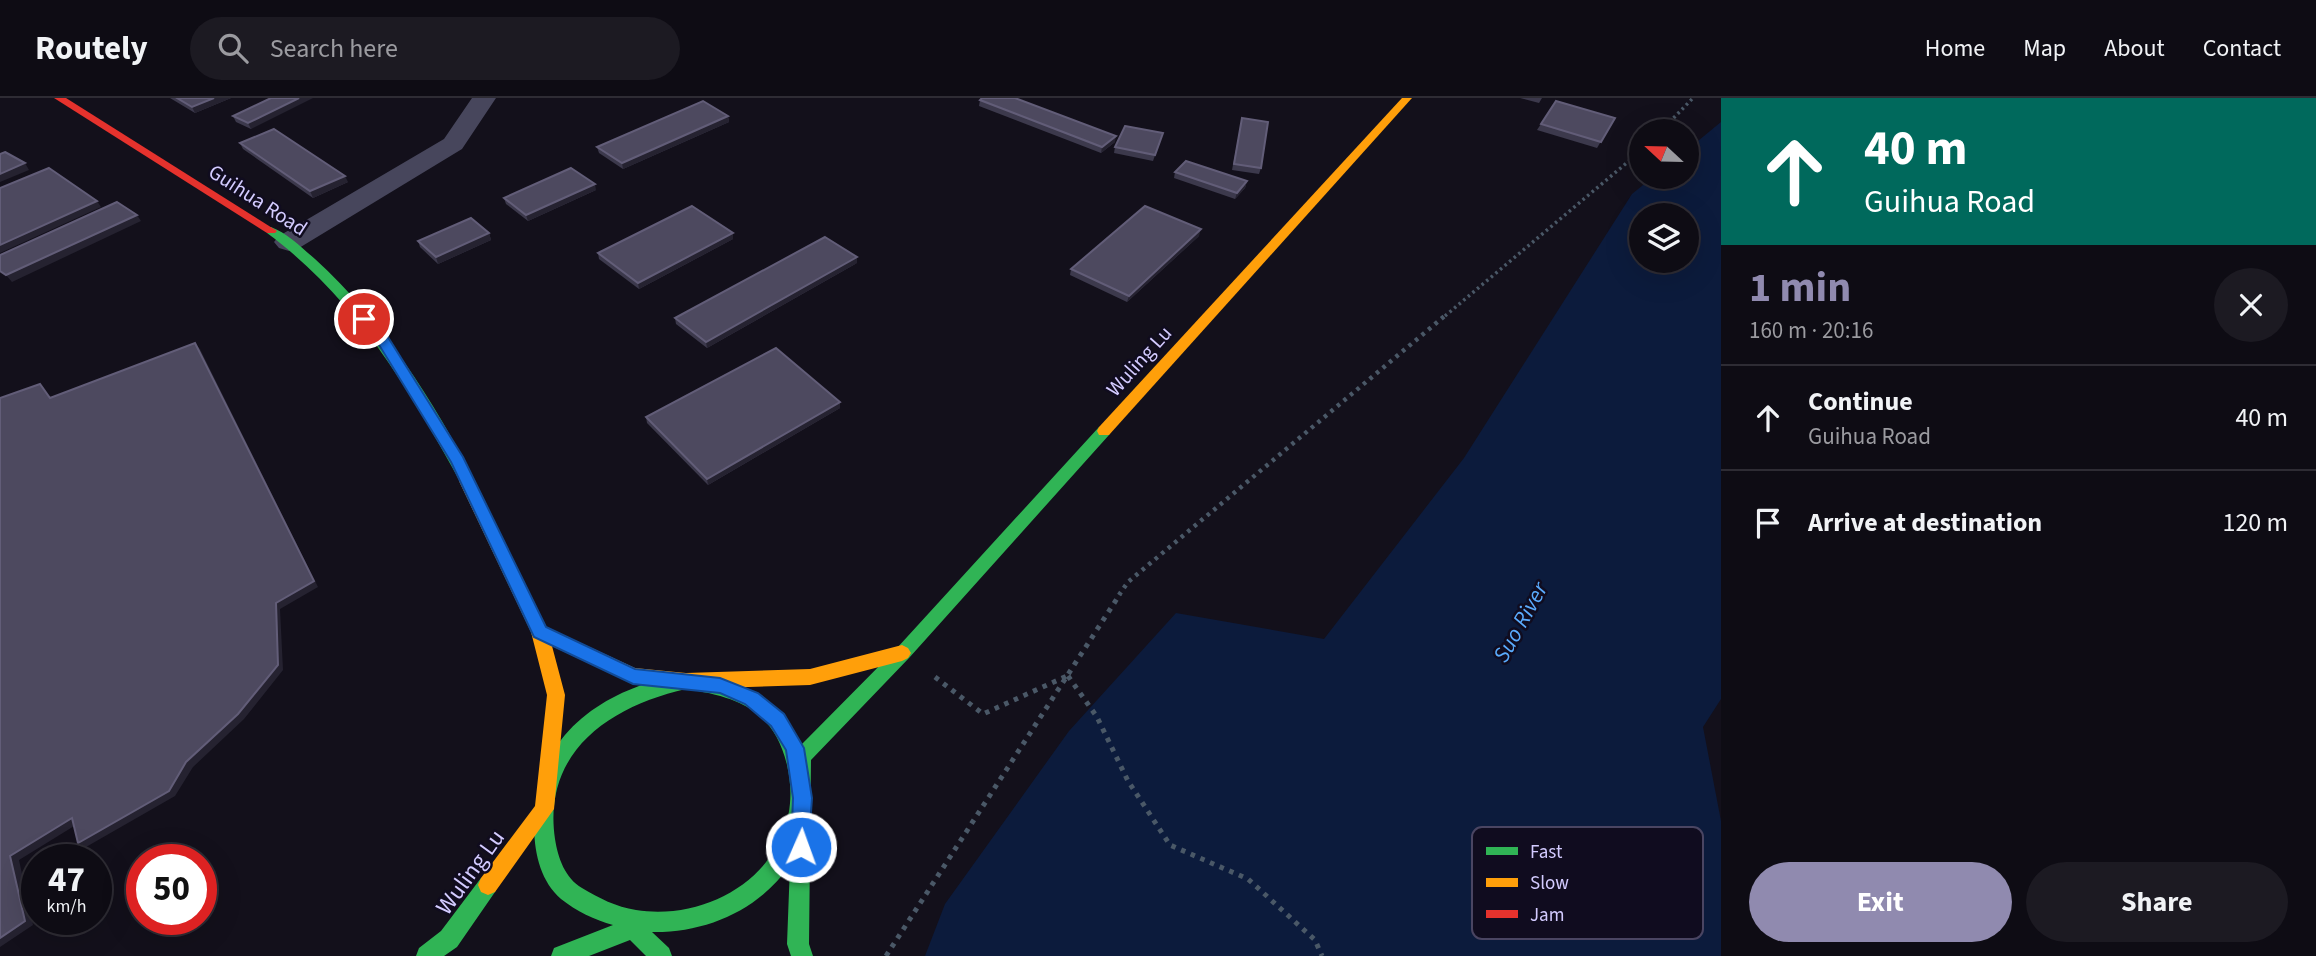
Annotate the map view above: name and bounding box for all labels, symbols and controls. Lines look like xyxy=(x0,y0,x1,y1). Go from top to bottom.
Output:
search box xyxy=(190,17,680,80)
text: Routely xyxy=(35,25,148,72)
icon: search xyxy=(214,29,252,67)
text: Search here xyxy=(270,30,398,67)
text: Home xyxy=(1925,31,1985,66)
text: Map xyxy=(2023,31,2066,66)
text: About xyxy=(2104,31,2165,66)
text: Contact xyxy=(2203,31,2281,66)
text: 40 m xyxy=(1864,114,1968,184)
north arrow xyxy=(1629,119,1699,189)
map controls xyxy=(1629,119,1699,273)
icon: ahead xyxy=(1749,126,1840,217)
street label: Guihua Road xyxy=(203,157,313,243)
text: Guihua Road xyxy=(1864,179,2035,225)
button: layers xyxy=(1629,203,1699,273)
text: 1 min xyxy=(1749,258,1851,318)
button: close xyxy=(2214,268,2288,342)
pin xyxy=(334,289,394,349)
icon: arrive xyxy=(345,300,383,338)
text: 160 m · 20:16 xyxy=(1749,314,1873,347)
street label: Wuling Lu xyxy=(1099,319,1179,403)
text: Continue xyxy=(1808,383,1913,420)
icon: ahead xyxy=(1749,399,1787,437)
text: 40 m xyxy=(2235,399,2288,436)
text: Guihua Road xyxy=(1808,420,1931,453)
icon: arrive xyxy=(1749,504,1787,542)
text: Arrive at destination xyxy=(1808,504,2042,541)
text: 120 m xyxy=(2222,504,2288,541)
water label: Suo River xyxy=(1485,575,1557,668)
position arrow xyxy=(764,810,838,884)
street label: Wuling Lu xyxy=(427,822,513,922)
legend xyxy=(1472,827,1703,939)
text: Fast xyxy=(1530,839,1563,866)
speed limit sign: 50 xyxy=(126,844,217,935)
text: 47 xyxy=(48,855,85,905)
button: Exit xyxy=(1749,862,2012,942)
button: Share xyxy=(2026,862,2288,942)
text: Slow xyxy=(1530,870,1569,897)
text: km/h xyxy=(47,894,86,919)
text: Jam xyxy=(1530,902,1564,929)

